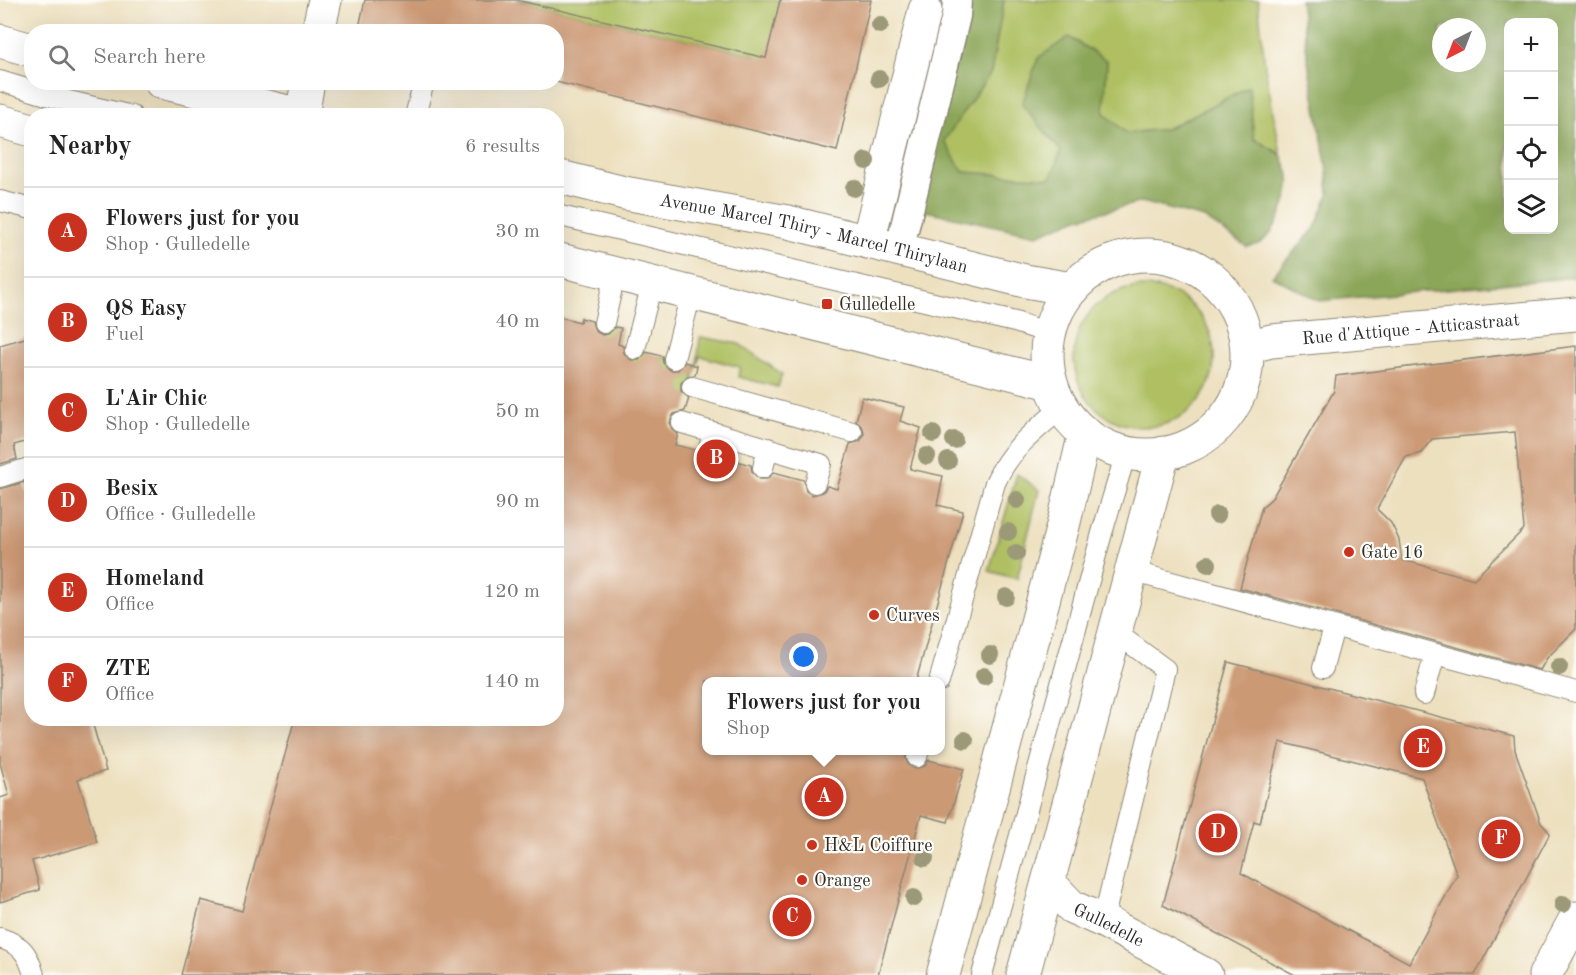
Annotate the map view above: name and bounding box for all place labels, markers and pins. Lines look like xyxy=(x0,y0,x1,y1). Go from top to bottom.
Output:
place label: Gulledelle xyxy=(839,296,915,314)
marker: Gulledelle xyxy=(820,297,834,311)
pin: B xyxy=(696,436,736,482)
place label: Gate 16 xyxy=(1361,544,1423,562)
marker: Gate 16 xyxy=(1342,545,1356,559)
place label: Curves xyxy=(886,607,940,625)
marker: Curves xyxy=(867,608,881,622)
pin: E xyxy=(1404,726,1442,771)
pin: A xyxy=(804,774,844,820)
pin: D xyxy=(1198,810,1238,856)
pin: F xyxy=(1482,816,1520,862)
place label: H&L Coiffure xyxy=(824,837,932,855)
marker: H&L Coiffure xyxy=(805,838,819,852)
place label: Orange xyxy=(814,872,871,890)
marker: Orange xyxy=(795,873,809,887)
pin: C xyxy=(772,894,812,940)

